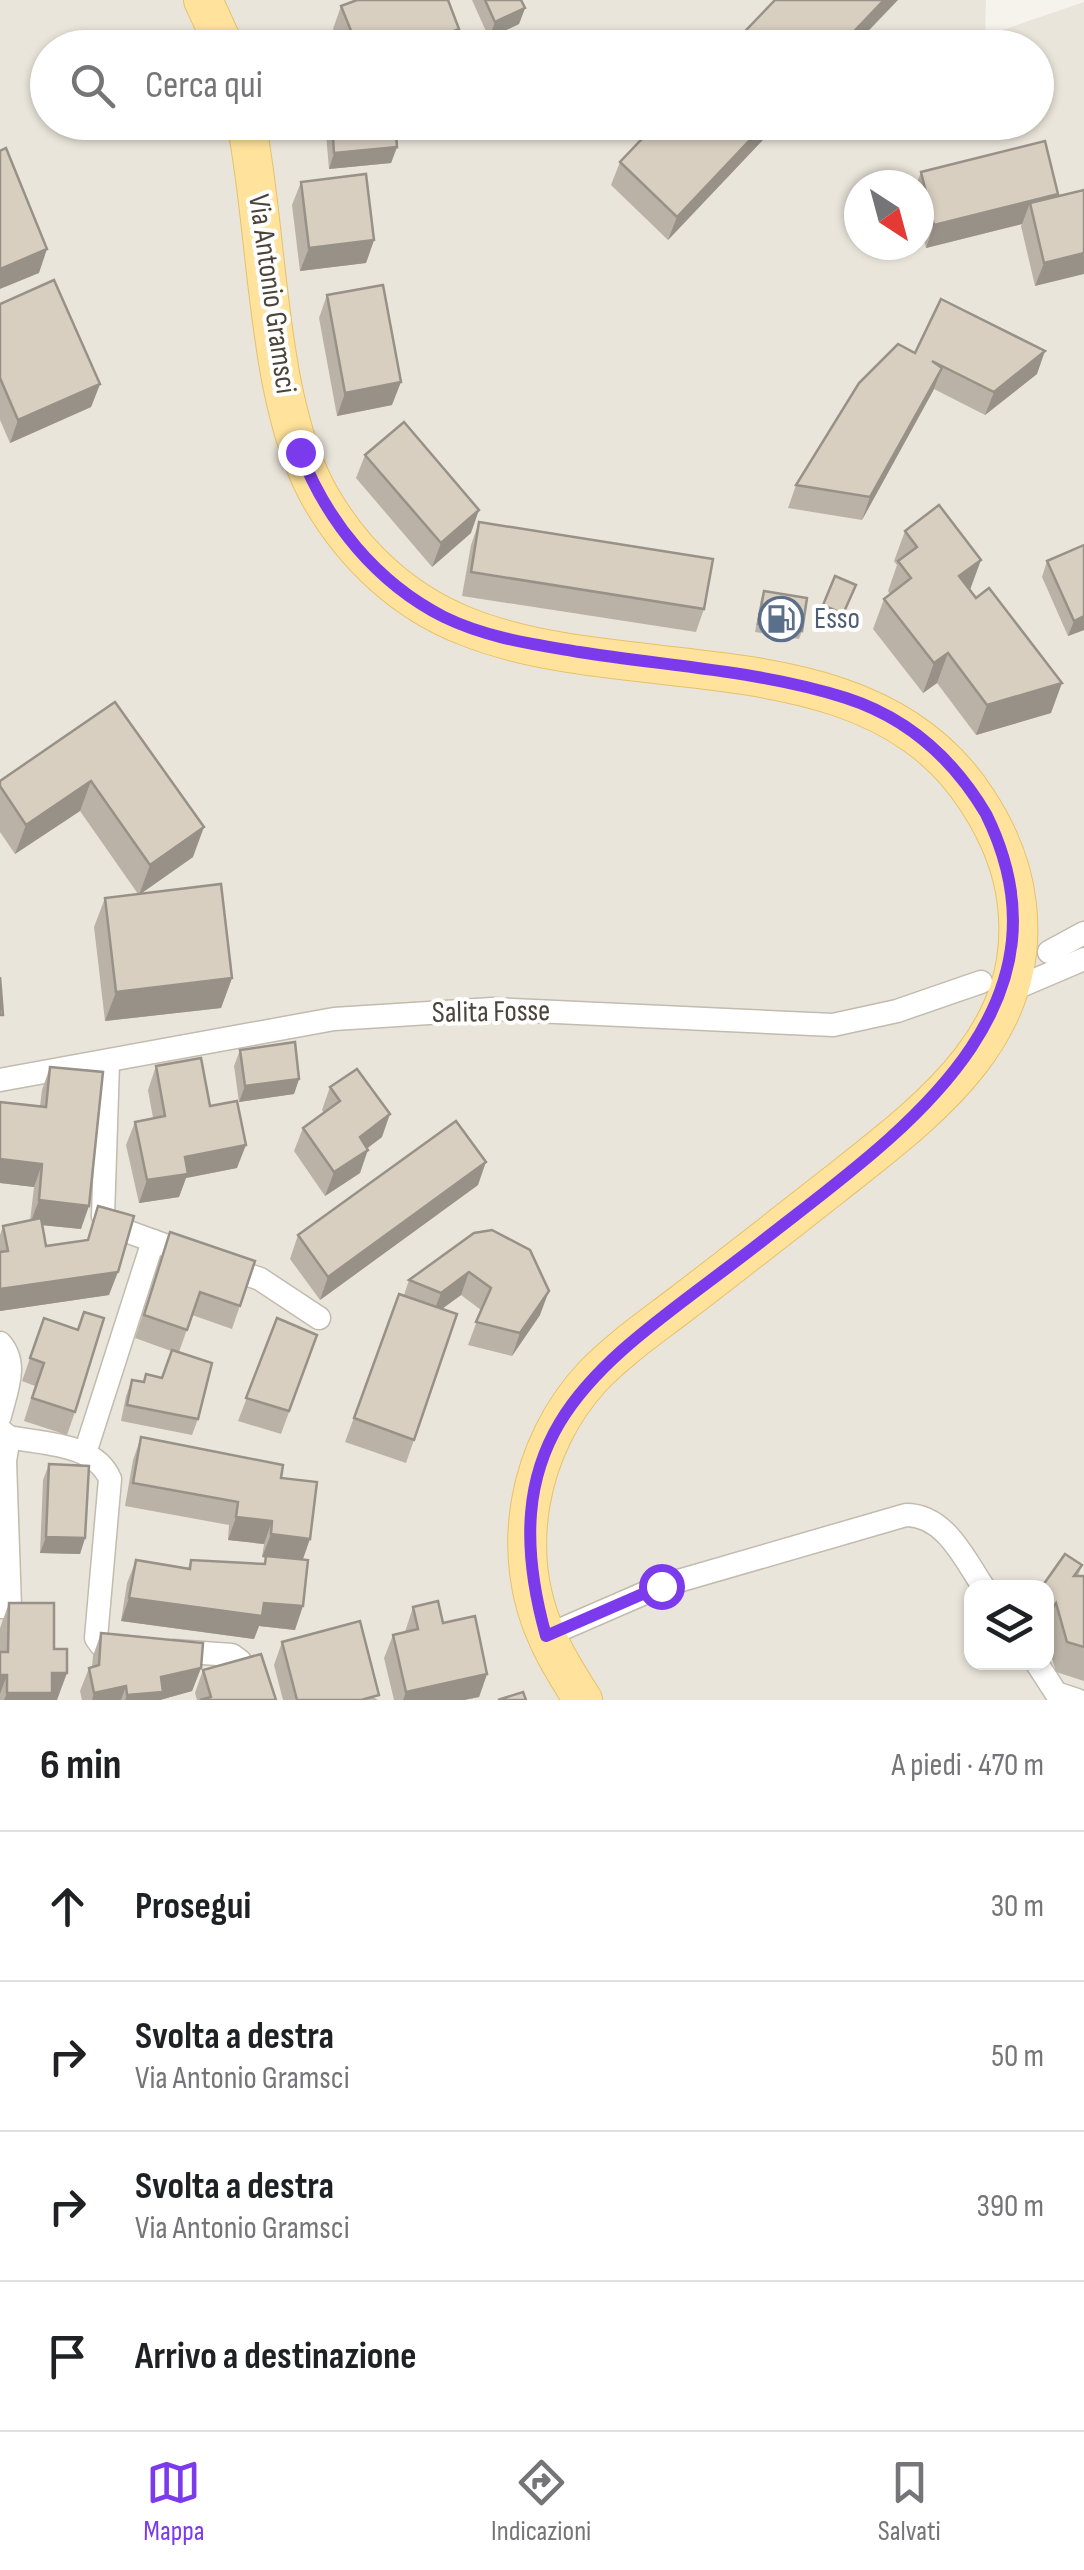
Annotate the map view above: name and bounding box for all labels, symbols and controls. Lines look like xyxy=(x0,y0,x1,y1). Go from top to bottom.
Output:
search box xyxy=(30,30,1054,140)
icon: search xyxy=(65,58,120,113)
text: Cerca qui xyxy=(145,63,263,108)
north arrow xyxy=(844,170,934,260)
street label: Via Antonio Gramsci xyxy=(240,192,304,396)
route end xyxy=(278,430,324,476)
fuel station icon: Esso xyxy=(758,596,804,642)
place label: Esso xyxy=(814,601,860,637)
street label: Salita Fosse xyxy=(432,993,550,1031)
route start xyxy=(639,1564,685,1610)
map controls xyxy=(964,1580,1054,1670)
button: layers xyxy=(964,1580,1054,1670)
text: 6 min xyxy=(40,1740,121,1791)
text: A piedi · 470 m xyxy=(892,1746,1044,1785)
icon: ahead xyxy=(40,1879,95,1934)
text: Prosegui xyxy=(135,1884,251,1929)
text: 30 m xyxy=(991,1887,1044,1926)
text: Svolta a destra xyxy=(135,2014,334,2059)
icon: right xyxy=(40,2029,95,2084)
text: 50 m xyxy=(991,2037,1044,2076)
text: Via Antonio Gramsci xyxy=(135,2059,350,2098)
text: Svolta a destra xyxy=(135,2164,334,2209)
icon: right xyxy=(40,2179,95,2234)
text: 390 m xyxy=(977,2187,1044,2226)
text: Via Antonio Gramsci xyxy=(135,2209,350,2248)
icon: arrive xyxy=(40,2329,95,2384)
text: Arrivo a destinazione xyxy=(135,2334,416,2379)
tab: Mappa xyxy=(143,2455,205,2548)
tab: Indicazioni xyxy=(491,2455,591,2548)
tab: Salvati xyxy=(878,2455,941,2548)

